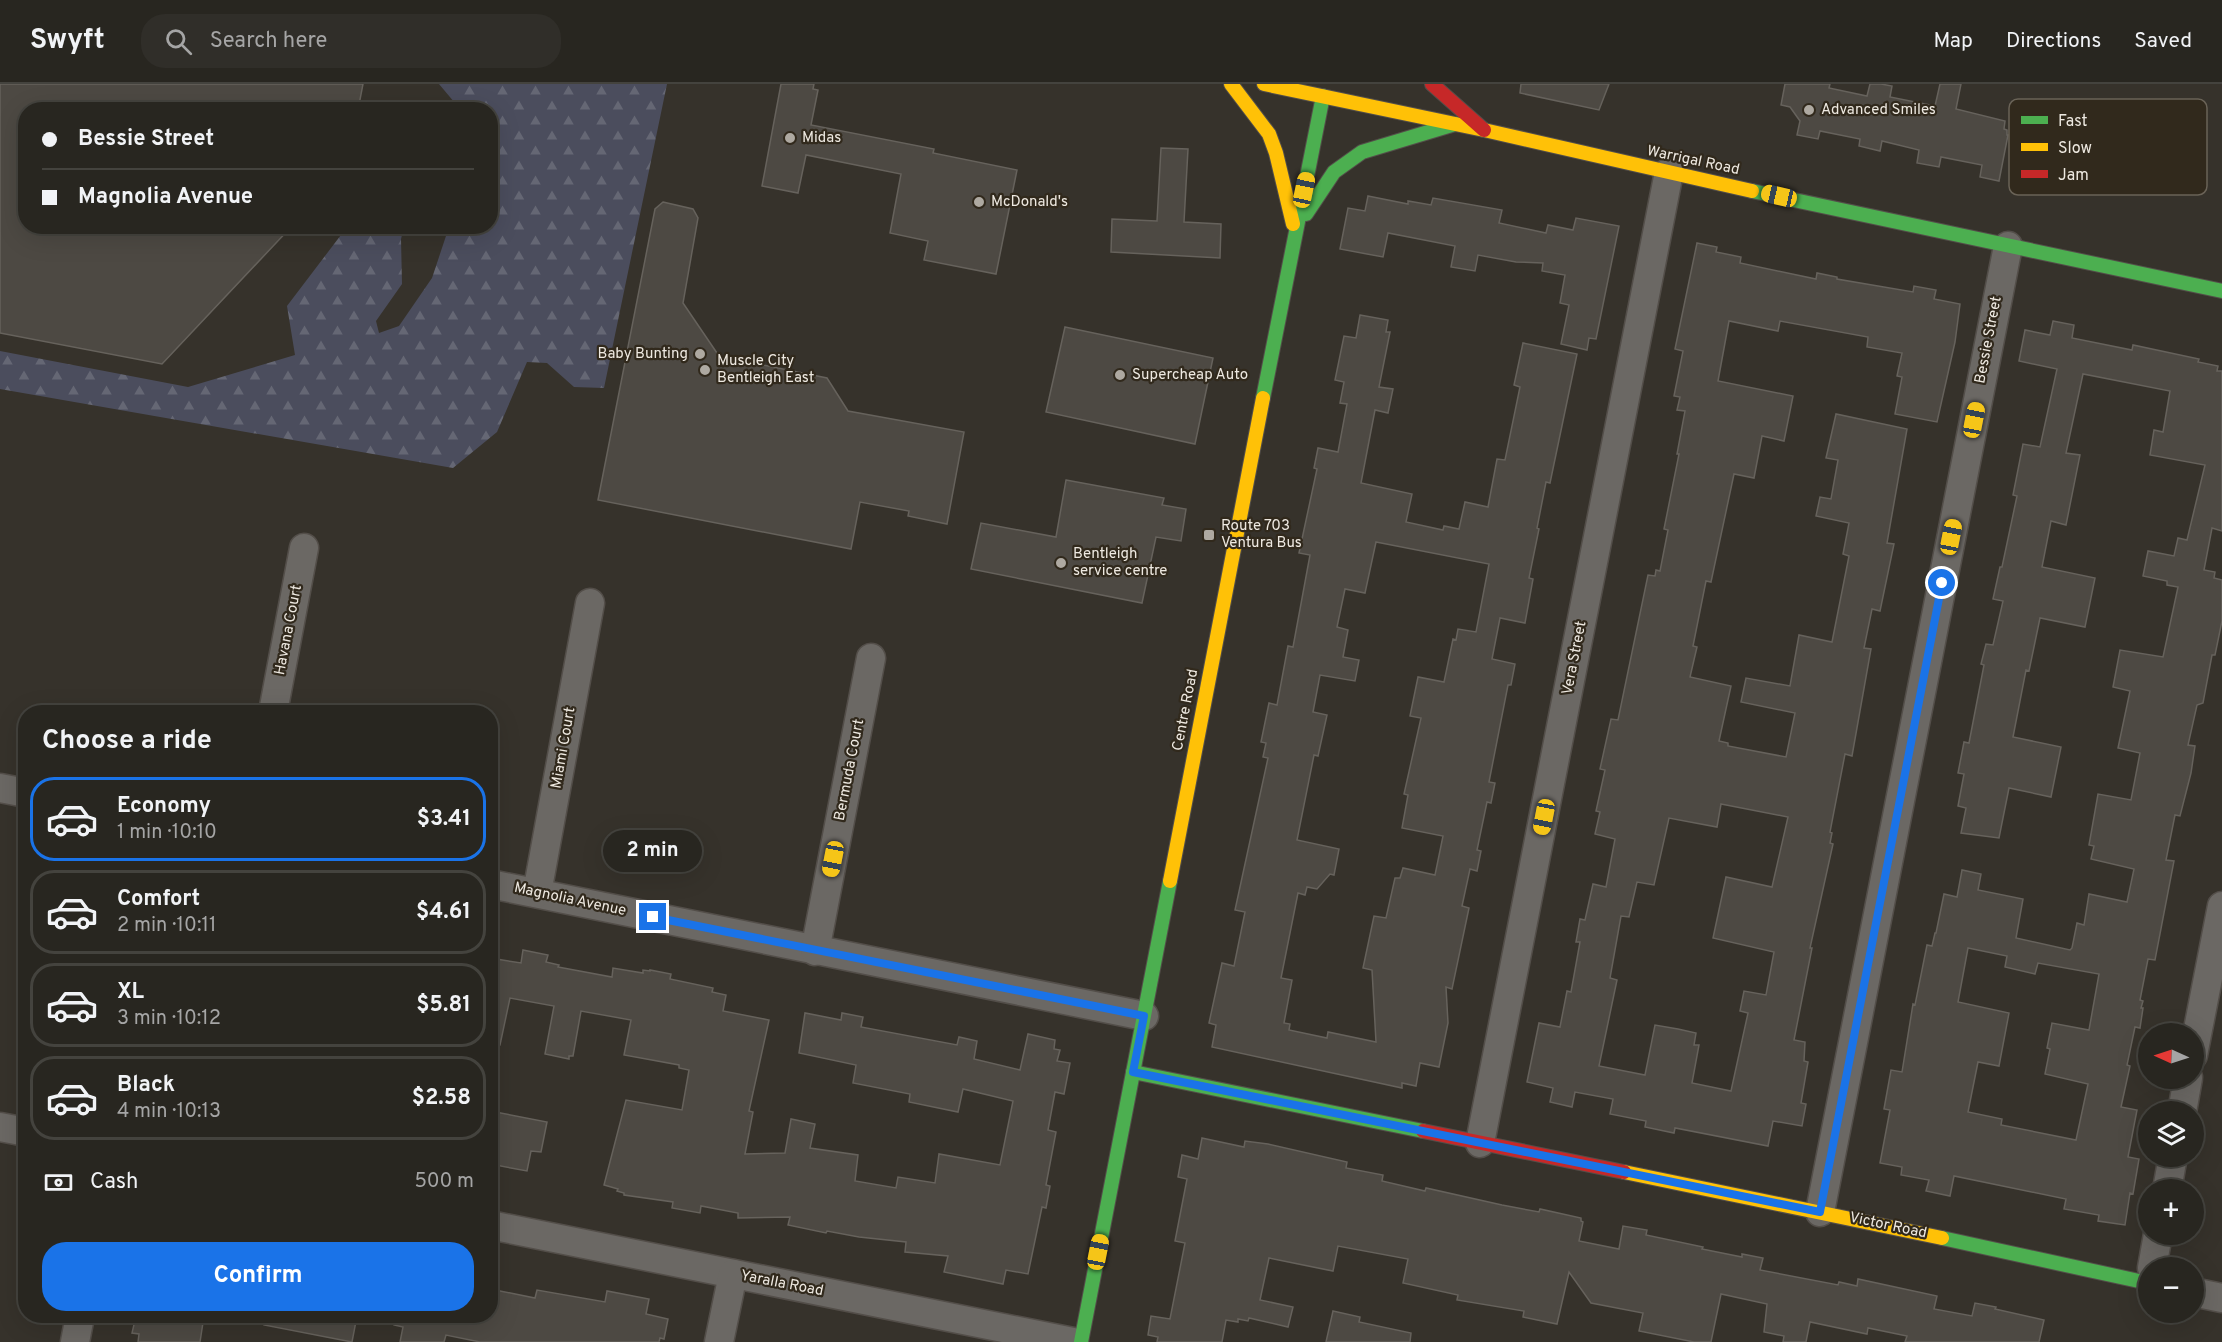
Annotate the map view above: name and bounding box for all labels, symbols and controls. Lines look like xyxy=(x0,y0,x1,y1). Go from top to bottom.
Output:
search box xyxy=(141,14,561,68)
text: Swyft xyxy=(30,23,105,59)
icon: search xyxy=(162,25,195,58)
text: Search here xyxy=(210,28,327,55)
text: Map xyxy=(1933,28,1973,55)
text: Directions xyxy=(2006,28,2101,55)
text: Saved xyxy=(2134,28,2192,55)
legend xyxy=(2009,99,2207,195)
place label: Advanced Smiles xyxy=(1821,101,1936,120)
marker: Advanced Smiles xyxy=(1802,103,1816,117)
text: Fast xyxy=(2058,112,2088,132)
text: Bessie Street xyxy=(78,126,214,153)
place label: Midas xyxy=(802,129,841,148)
marker: Midas xyxy=(783,131,797,145)
text: Slow xyxy=(2058,139,2092,159)
street label: Warrigal Road xyxy=(1645,142,1741,180)
text: Jam xyxy=(2058,166,2089,186)
car xyxy=(1291,171,1317,209)
car xyxy=(1759,183,1799,209)
text: Magnolia Avenue xyxy=(78,184,253,211)
place label: McDonald's xyxy=(991,193,1068,212)
marker: McDonald's xyxy=(972,195,986,209)
street label: Bessie Street xyxy=(1971,295,2007,385)
place label: Baby Bunting xyxy=(597,345,688,364)
marker: Baby Bunting xyxy=(693,347,707,361)
place label: Muscle City Bentleigh East xyxy=(717,352,814,388)
marker: Muscle City Bentleigh East xyxy=(698,363,712,377)
place label: Supercheap Auto xyxy=(1132,366,1248,385)
marker: Supercheap Auto xyxy=(1113,368,1127,382)
car xyxy=(1962,401,1986,439)
place label: Route 703 Ventura Bus xyxy=(1221,517,1302,553)
car xyxy=(1939,518,1963,556)
marker: Route 703 Ventura Bus xyxy=(1202,528,1216,542)
place label: Bentleigh service centre xyxy=(1073,545,1167,581)
marker: Bentleigh service centre xyxy=(1054,556,1068,570)
route start xyxy=(1928,569,1955,596)
street label: Havana Court xyxy=(271,583,307,677)
street label: Vera Street xyxy=(1559,619,1591,697)
street label: Centre Road xyxy=(1169,667,1203,753)
street label: Miami Court xyxy=(547,706,581,790)
street label: Bermuda Court xyxy=(831,717,869,823)
text: Choose a ride xyxy=(42,724,212,758)
icon: car xyxy=(45,792,99,846)
text: Economy xyxy=(117,793,211,820)
car xyxy=(1532,798,1556,836)
text: $3.41 xyxy=(417,806,471,833)
text: 1 min · 10:10 xyxy=(117,820,217,846)
callout: 2 min xyxy=(604,830,702,872)
text: 2 min xyxy=(626,838,679,864)
car xyxy=(821,840,845,878)
street label: Magnolia Avenue xyxy=(512,879,628,921)
icon: car xyxy=(45,885,99,939)
text: Comfort xyxy=(117,886,200,913)
text: $4.61 xyxy=(416,899,471,926)
route end xyxy=(639,903,666,930)
text: 2 min · 10:11 xyxy=(117,913,216,939)
icon: car xyxy=(45,978,99,1032)
text: XL xyxy=(117,979,144,1006)
text: $5.81 xyxy=(416,992,471,1019)
text: 3 min · 10:12 xyxy=(117,1006,221,1032)
north arrow xyxy=(2138,1023,2204,1089)
map controls xyxy=(2138,1023,2204,1323)
icon: car xyxy=(45,1071,99,1125)
text: Black xyxy=(117,1072,175,1099)
text: $2.58 xyxy=(412,1085,471,1112)
text: 4 min · 10:13 xyxy=(117,1099,221,1125)
button: layers xyxy=(2138,1101,2204,1167)
icon: cash xyxy=(42,1166,75,1199)
text: Cash xyxy=(90,1169,139,1196)
text: 500 m xyxy=(414,1169,474,1195)
button: + xyxy=(2138,1179,2204,1245)
street label: Victor Road xyxy=(1847,1209,1929,1243)
car xyxy=(1086,1233,1110,1271)
button: Confirm xyxy=(42,1242,474,1311)
button: − xyxy=(2138,1257,2204,1323)
street label: Yaralla Road xyxy=(739,1267,825,1301)

